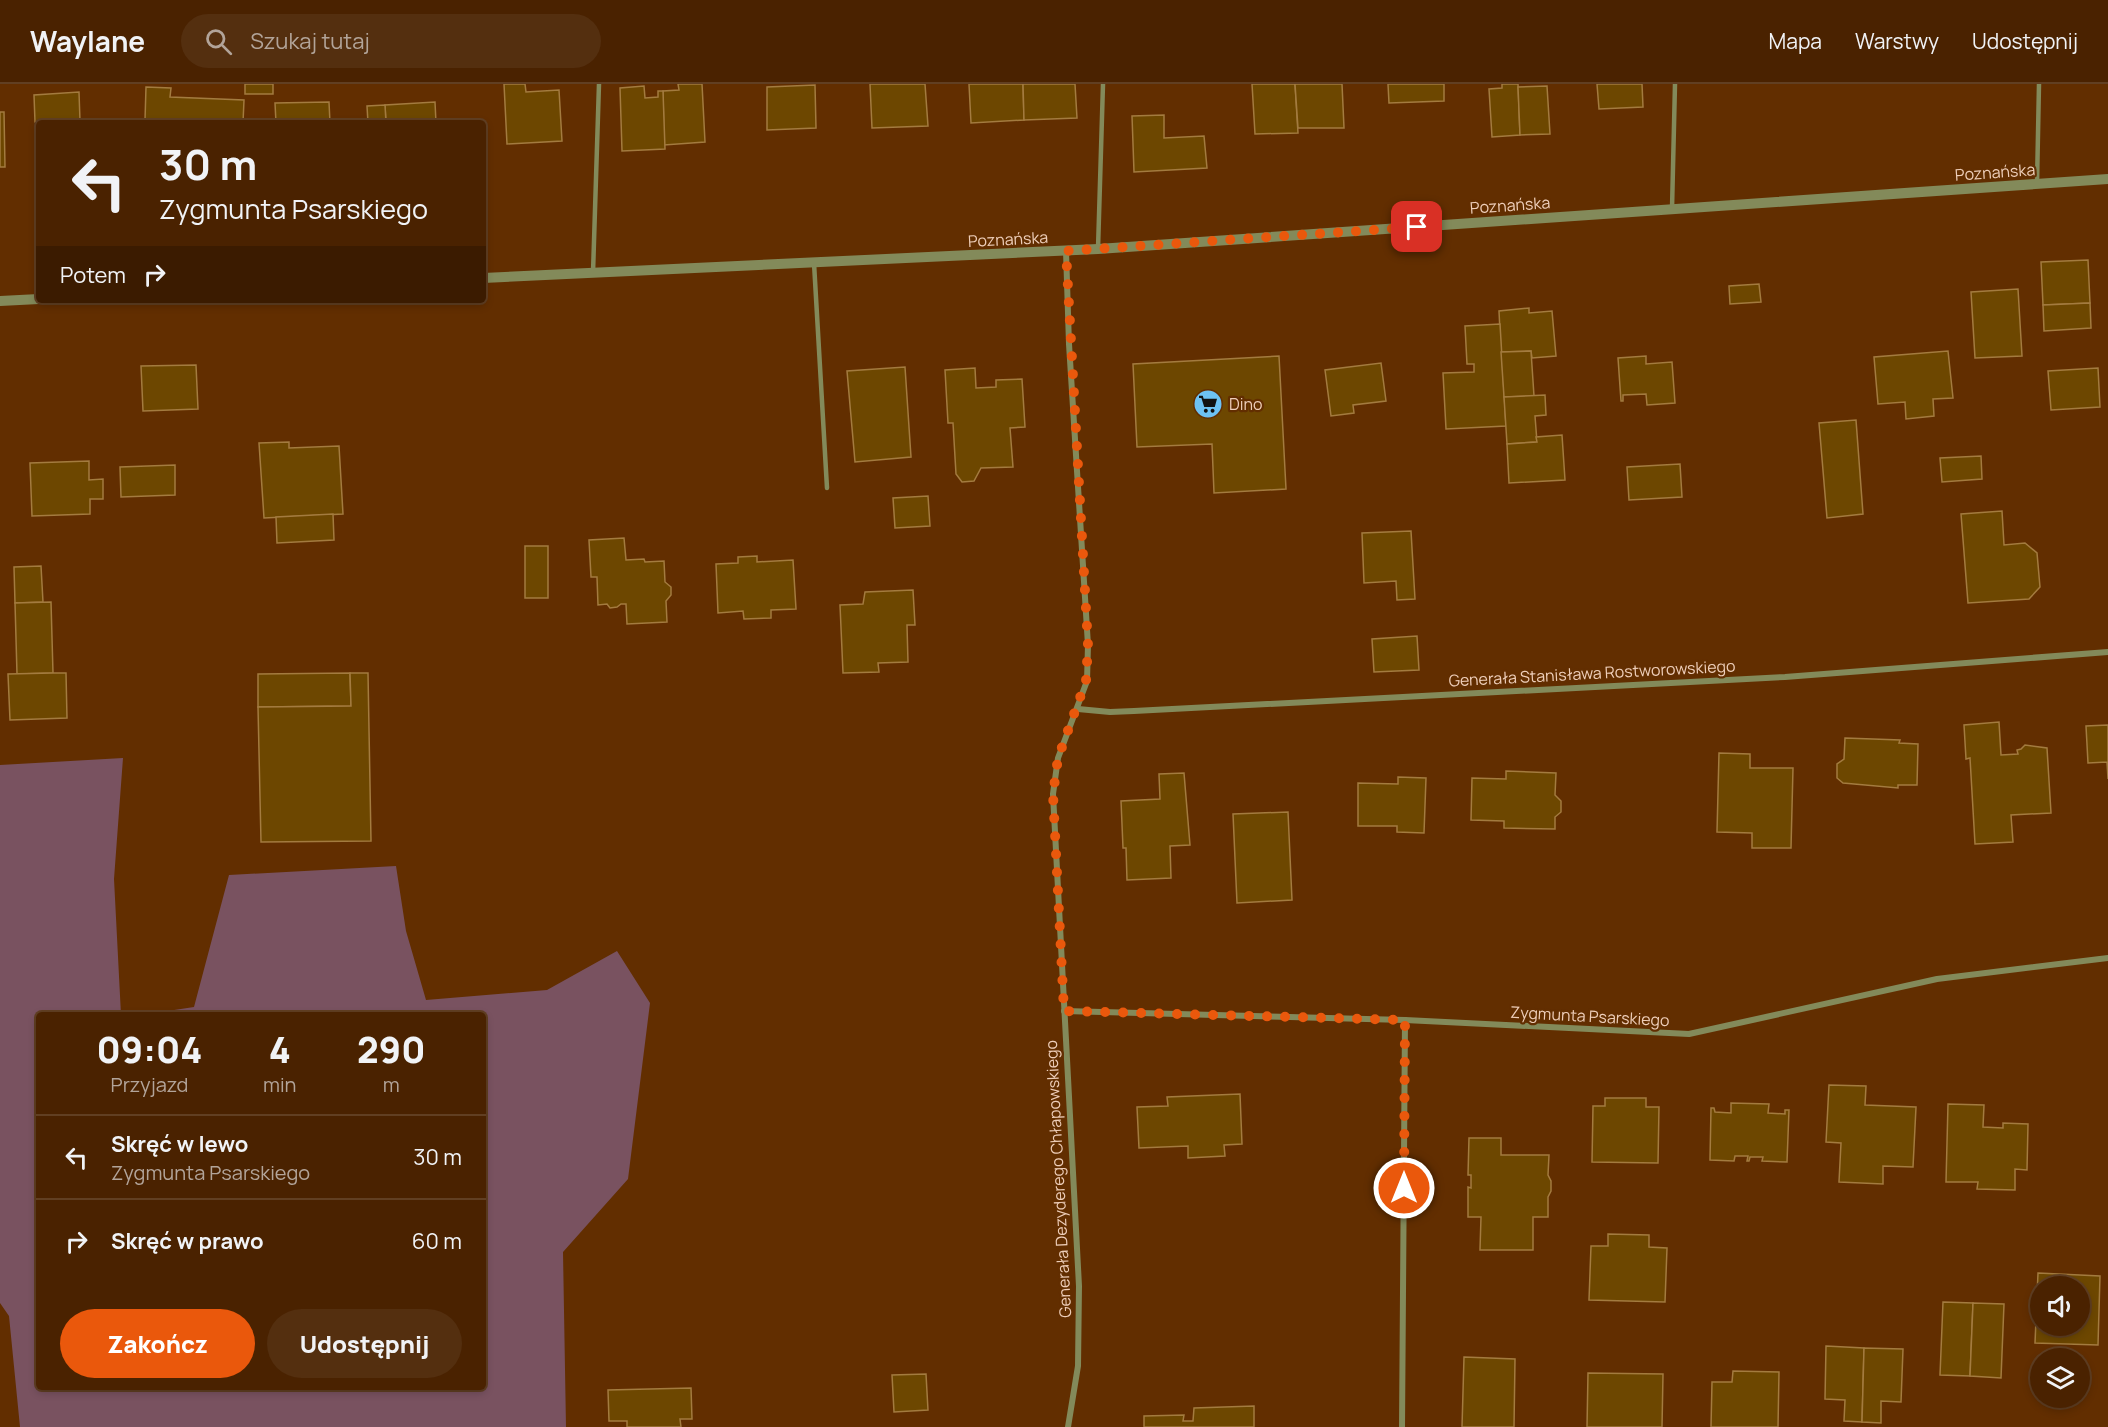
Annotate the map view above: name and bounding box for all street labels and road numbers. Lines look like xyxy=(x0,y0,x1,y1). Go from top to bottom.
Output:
street label: Poznańska xyxy=(1954,158,2036,186)
street label: Poznańska xyxy=(1469,191,1551,219)
street label: Poznańska xyxy=(967,226,1049,252)
street label: Generała Stanisława Rostworowskiego xyxy=(1448,655,1736,691)
street label: Zygmunta Psarskiego xyxy=(1510,1001,1670,1031)
street label: Generała Dezyderego Chłapowskiego xyxy=(1040,1040,1076,1318)

